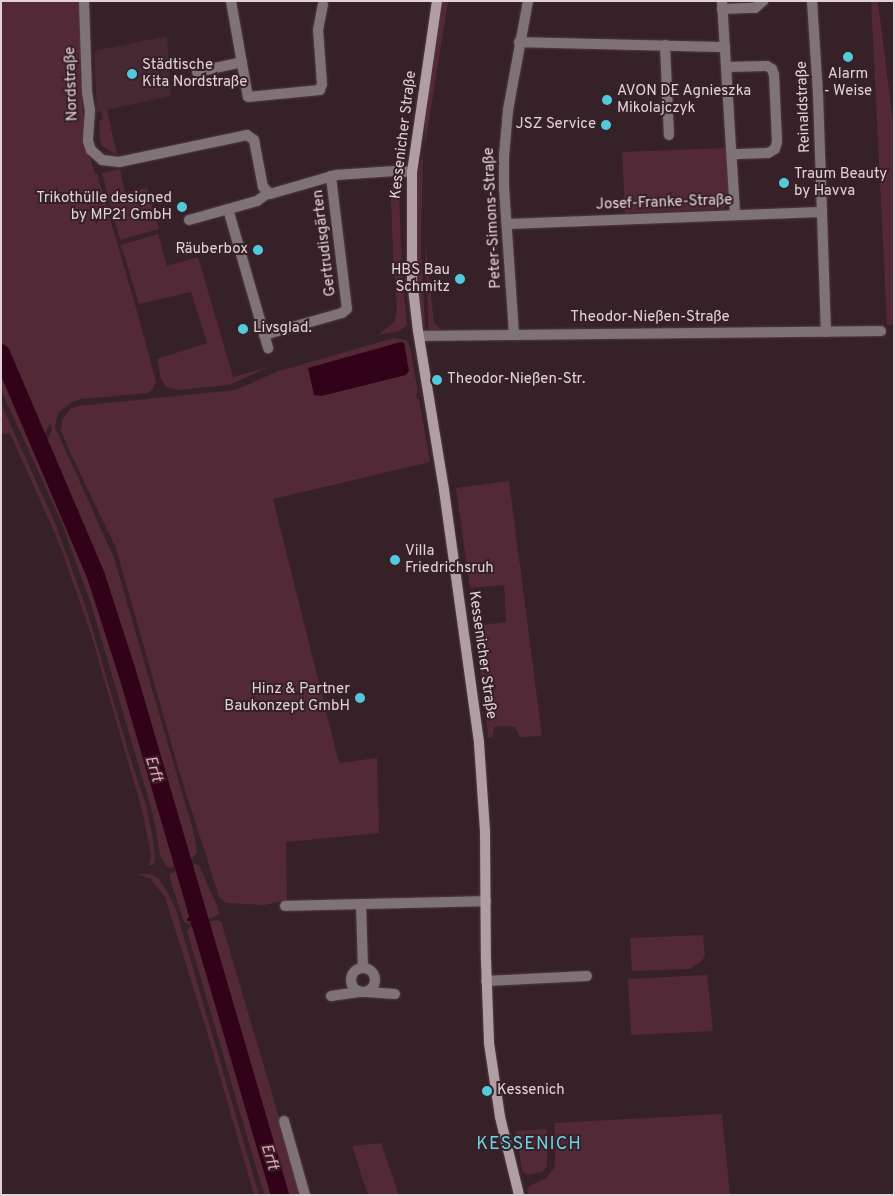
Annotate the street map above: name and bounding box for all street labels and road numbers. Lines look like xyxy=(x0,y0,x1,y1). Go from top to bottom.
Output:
street label: Nordstraße xyxy=(62,46,82,122)
street label: Reinaldstraße xyxy=(793,61,815,153)
street label: Kessenicher Straße xyxy=(387,70,421,200)
street label: Peter-Simons-Straße xyxy=(480,147,506,289)
street label: Gertrudisgärten xyxy=(310,189,340,297)
street label: Josef-Franke-Straße xyxy=(596,192,732,214)
street label: Theodor-Nießen-Straße xyxy=(570,309,730,327)
street label: Kessenicher Straße xyxy=(464,590,500,720)

